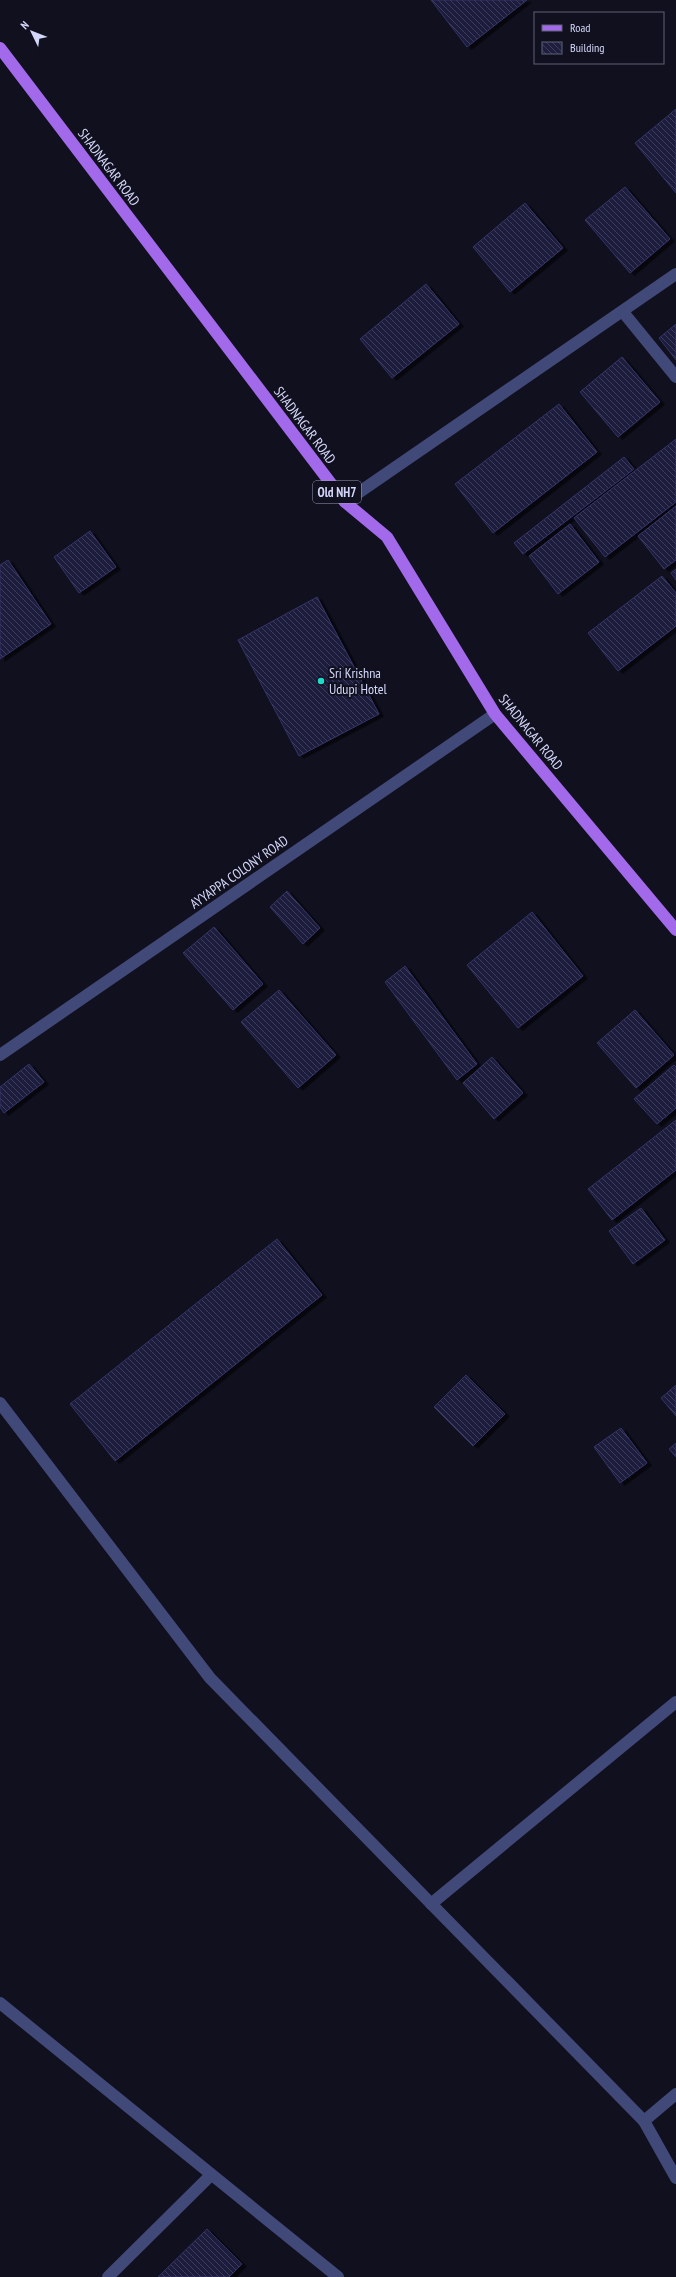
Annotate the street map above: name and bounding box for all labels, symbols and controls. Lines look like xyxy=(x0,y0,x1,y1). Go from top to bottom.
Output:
north arrow xyxy=(12,12,52,52)
legend xyxy=(534,12,664,64)
text: N xyxy=(18,18,32,32)
text: Road xyxy=(570,20,590,35)
text: Building xyxy=(570,40,605,55)
street label: SHADNAGAR ROAD xyxy=(74,125,144,209)
street label: SHADNAGAR ROAD xyxy=(270,383,340,467)
road number: Old NH7 xyxy=(313,481,361,503)
place label: Sri Krishna Udupi Hotel xyxy=(329,664,388,698)
marker: Sri Krishna Udupi Hotel xyxy=(316,676,326,686)
street label: SHADNAGAR ROAD xyxy=(495,691,567,773)
street label: AYYAPPA COLONY ROAD xyxy=(186,831,292,913)

